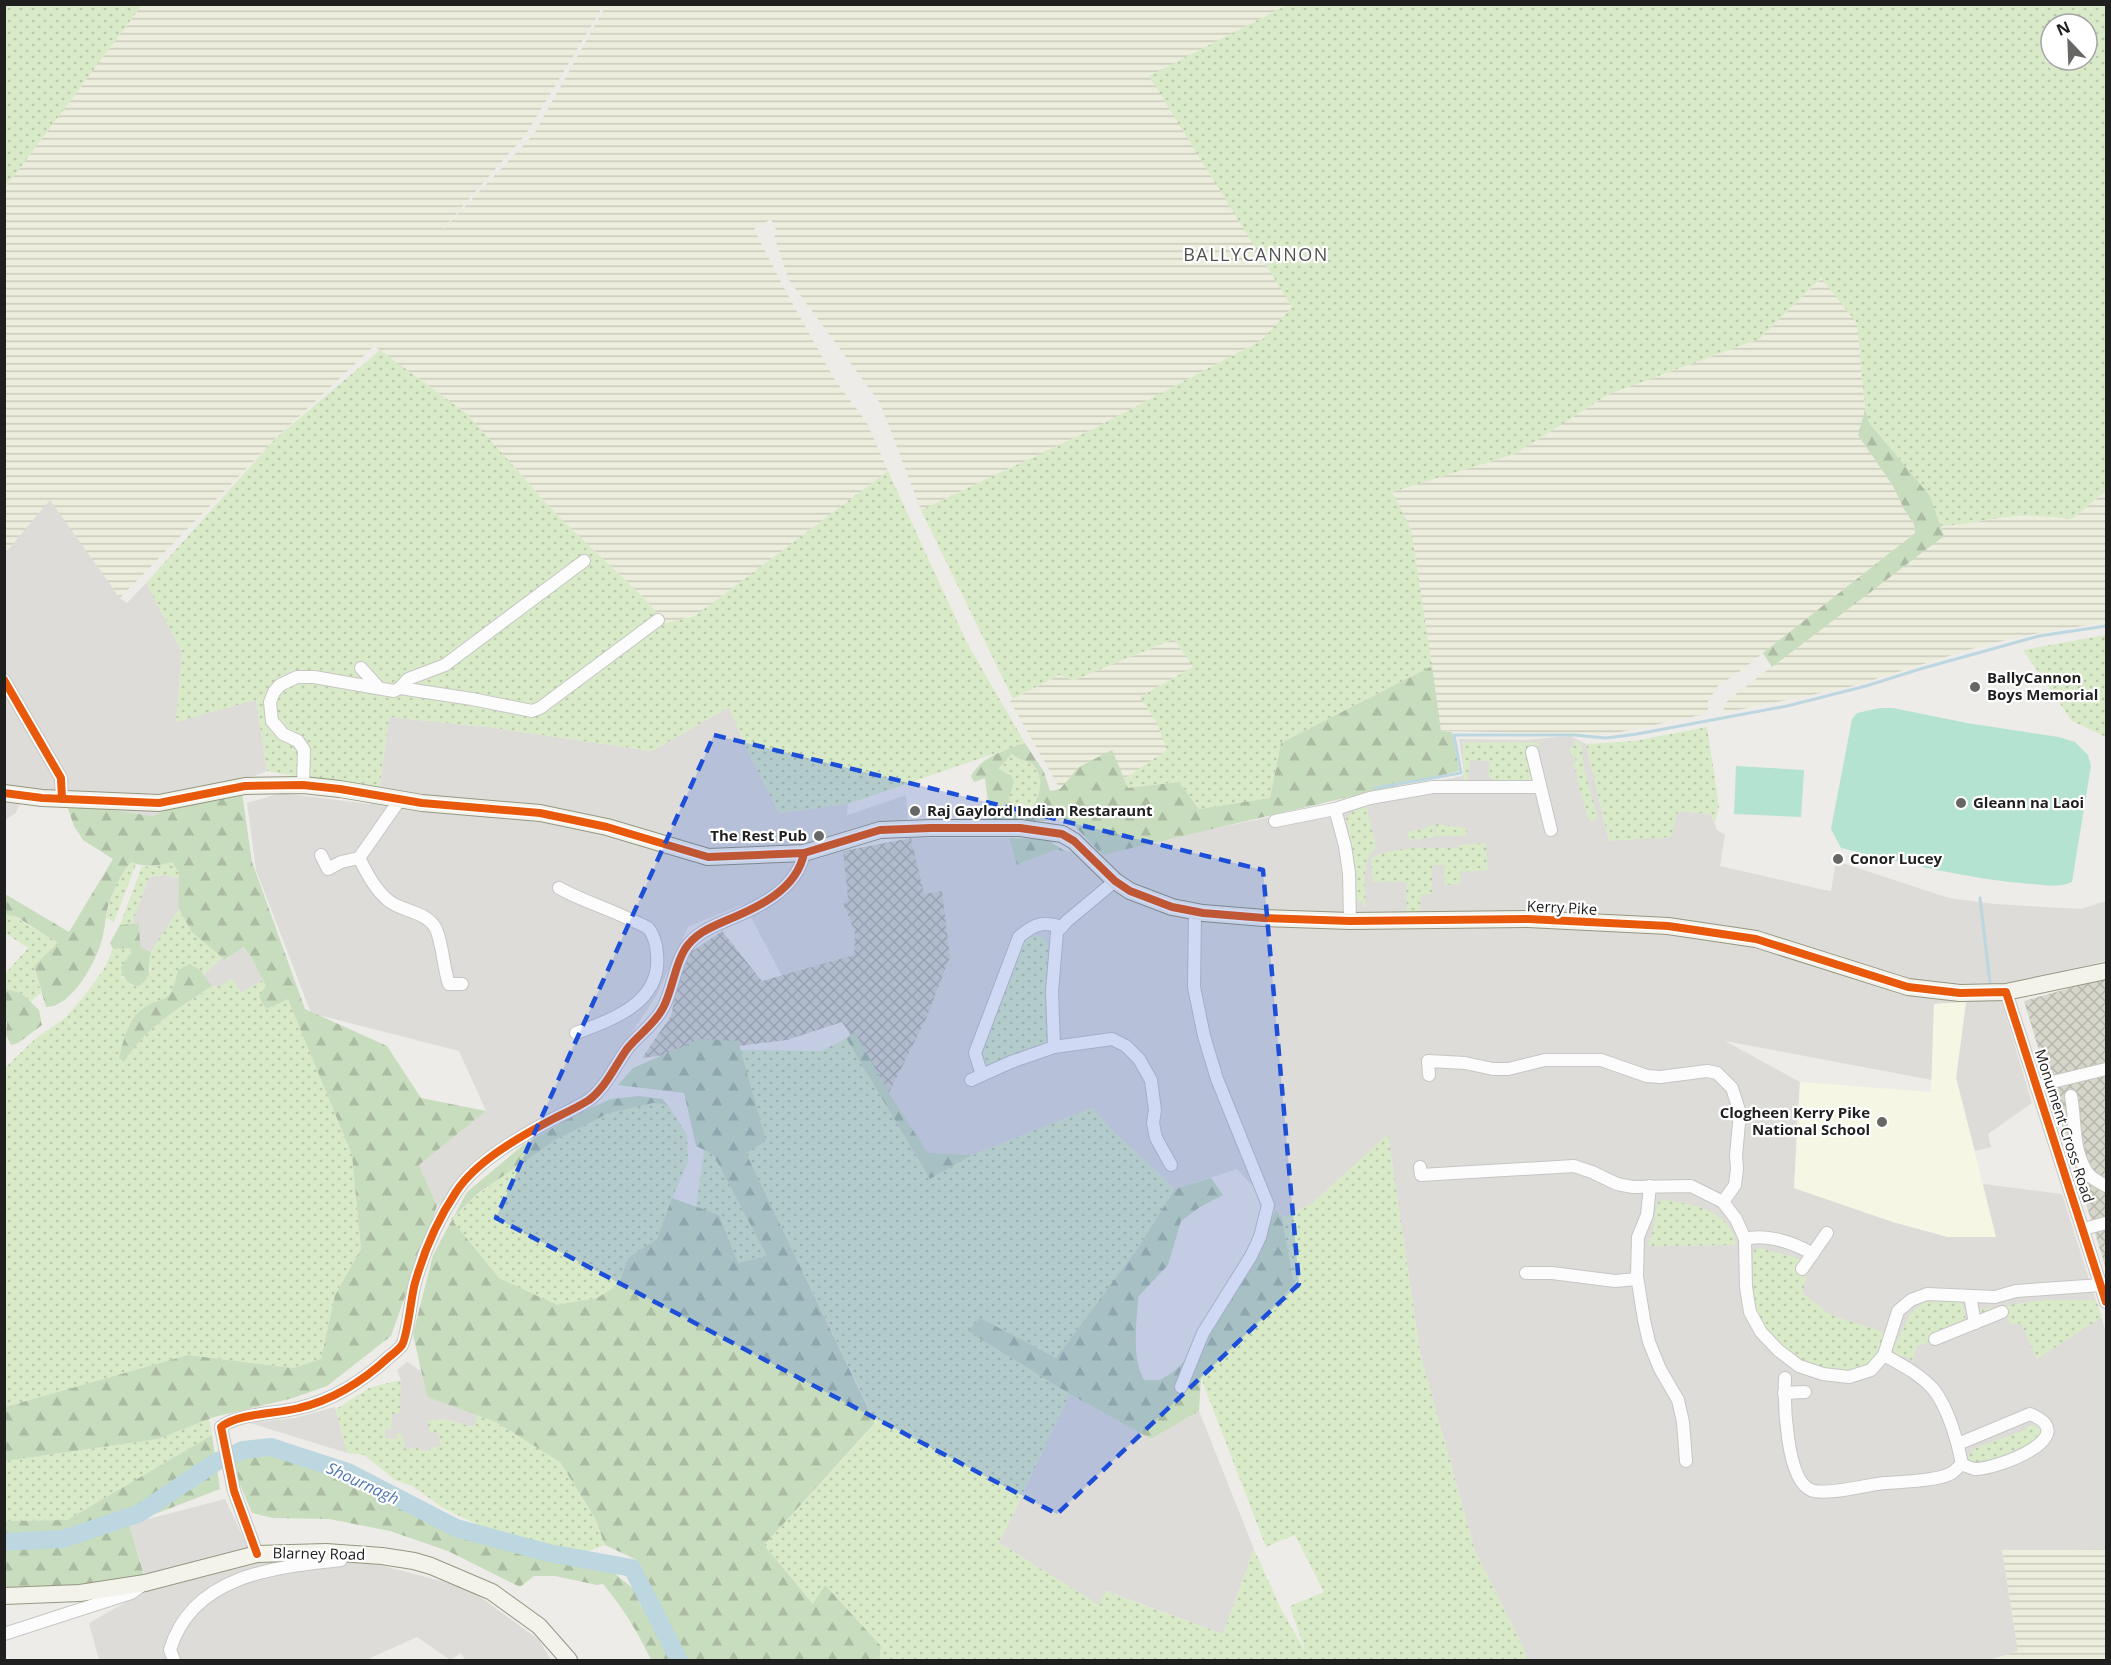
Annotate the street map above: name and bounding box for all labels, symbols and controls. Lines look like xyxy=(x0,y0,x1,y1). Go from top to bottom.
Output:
north arrow xyxy=(2039,12,2099,72)
text: N xyxy=(2053,16,2073,41)
district label: BALLYCANNON xyxy=(1183,242,1329,266)
place label: BallyCannon Boys Memorial xyxy=(1987,667,2098,704)
marker: BallyCannon Boys Memorial xyxy=(1968,680,1982,694)
place label: Gleann na Laoi xyxy=(1973,792,2084,812)
marker: Gleann na Laoi xyxy=(1954,796,1968,810)
place label: Raj Gaylord Indian Restaraunt xyxy=(927,800,1153,820)
marker: Raj Gaylord Indian Restaraunt xyxy=(908,804,922,818)
place label: The Rest Pub xyxy=(710,825,807,845)
marker: The Rest Pub xyxy=(812,829,826,843)
place label: Conor Lucey xyxy=(1850,848,1943,868)
marker: Conor Lucey xyxy=(1831,852,1845,866)
street label: Kerry Pike xyxy=(1526,895,1598,919)
street label: Monument Cross Road xyxy=(2031,1046,2099,1205)
place label: Clogheen Kerry Pike National School xyxy=(1720,1102,1870,1139)
marker: Clogheen Kerry Pike National School xyxy=(1875,1115,1889,1129)
water label: Shournagh xyxy=(323,1457,403,1509)
street label: Blarney Road xyxy=(272,1542,366,1564)

